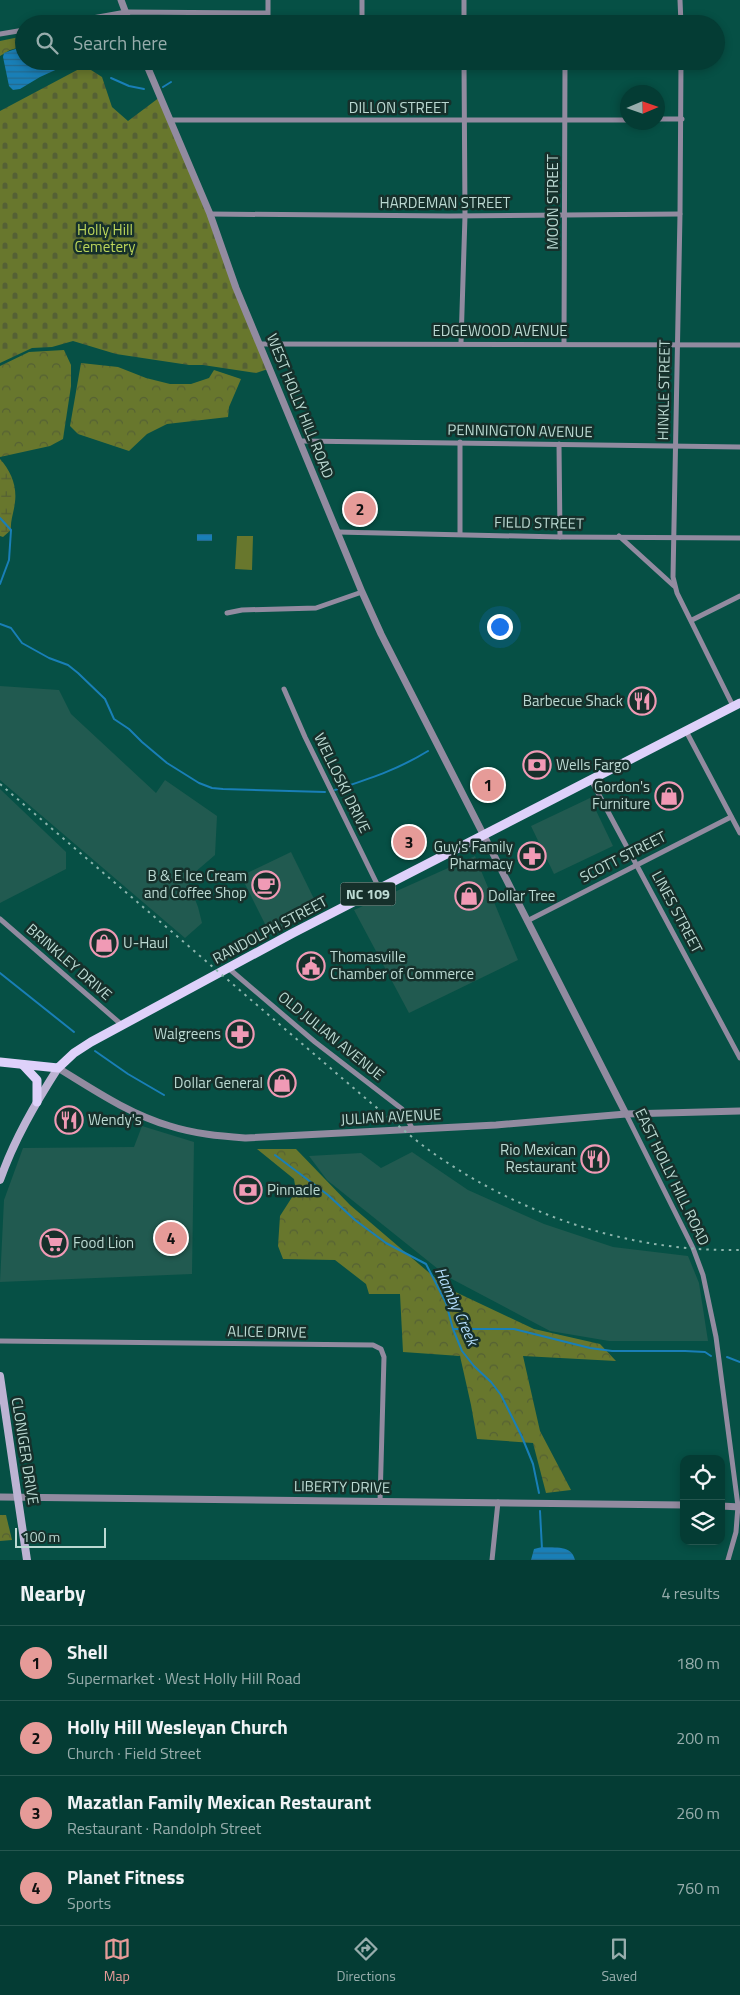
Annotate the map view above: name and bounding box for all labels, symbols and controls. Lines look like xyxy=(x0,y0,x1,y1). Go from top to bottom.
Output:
search box xyxy=(15,15,725,70)
text: Search here xyxy=(73,28,167,57)
icon: search xyxy=(33,29,61,57)
north arrow xyxy=(620,85,665,130)
street label: DILLON STREET xyxy=(349,96,449,119)
street label: MOON STREET xyxy=(541,154,564,250)
street label: HARDEMAN STREET xyxy=(380,191,511,214)
park label: Holly Hill Cemetery xyxy=(75,218,135,258)
street label: EDGEWOOD AVENUE xyxy=(432,319,568,342)
street label: WEST HOLLY HILL ROAD xyxy=(261,330,340,482)
street label: HINKLE STREET xyxy=(651,339,676,441)
street label: PENNINGTON AVENUE xyxy=(447,418,593,443)
pin: 2 xyxy=(344,490,376,528)
street label: FIELD STREET xyxy=(494,510,584,535)
your location xyxy=(487,614,513,640)
restaurant icon: Barbecue Shack xyxy=(627,686,657,716)
place label: Barbecue Shack xyxy=(523,689,623,712)
street label: WELLOSKI DRIVE xyxy=(308,729,377,837)
bank icon: Wells Fargo xyxy=(522,750,552,780)
place label: Wells Fargo xyxy=(556,753,629,776)
pin: 1 xyxy=(472,766,504,804)
place label: Gordon's Furniture xyxy=(592,775,650,815)
shop icon: Gordon's Furniture xyxy=(654,781,684,811)
pin: 3 xyxy=(393,823,425,861)
street label: SCOTT STREET xyxy=(575,825,670,888)
place label: Guy's Family Pharmacy xyxy=(434,835,513,875)
pharmacy icon: Guy's Family Pharmacy xyxy=(517,841,547,871)
place label: B & E Ice Cream and Coffee Shop xyxy=(144,864,247,904)
street label: LINES STREET xyxy=(646,866,709,957)
cafe icon: B & E Ice Cream and Coffee Shop xyxy=(251,870,281,900)
shop icon: Dollar Tree xyxy=(454,881,484,911)
road number: NC 109 xyxy=(340,882,396,906)
place label: Dollar Tree xyxy=(488,884,555,907)
street label: RANDOLPH STREET xyxy=(208,890,331,970)
street label: BRINKLEY DRIVE xyxy=(21,918,117,1006)
shop icon: U-Haul xyxy=(89,928,119,958)
place label: U-Haul xyxy=(123,931,168,954)
place label: Thomasville Chamber of Commerce xyxy=(330,945,474,985)
public building icon: Thomasville Chamber of Commerce xyxy=(296,951,326,981)
street label: OLD JULIAN AVENUE xyxy=(273,985,389,1086)
pharmacy icon: Walgreens xyxy=(225,1019,255,1049)
place label: Walgreens xyxy=(154,1022,221,1045)
shop icon: Dollar General xyxy=(267,1068,297,1098)
place label: Dollar General xyxy=(174,1071,263,1094)
street label: JULIAN AVENUE xyxy=(340,1102,442,1131)
street label: EAST HOLLY HILL ROAD xyxy=(629,1104,716,1249)
restaurant icon: Wendy's xyxy=(54,1105,84,1135)
place label: Wendy's xyxy=(88,1108,142,1131)
place label: Rio Mexican Restaurant xyxy=(500,1138,577,1178)
restaurant icon: Rio Mexican Restaurant xyxy=(580,1144,610,1174)
bank icon: Pinnacle xyxy=(233,1175,263,1205)
place label: Pinnacle xyxy=(267,1178,320,1201)
pin: 4 xyxy=(155,1219,187,1257)
supermarket icon: Food Lion xyxy=(39,1228,69,1258)
place label: Food Lion xyxy=(73,1231,134,1254)
water label: Hamby Creek xyxy=(429,1263,486,1351)
street label: ALICE DRIVE xyxy=(227,1319,307,1344)
street label: CLONIGER DRIVE xyxy=(6,1396,45,1506)
map controls xyxy=(680,1455,725,1545)
button: locate xyxy=(680,1455,725,1500)
street label: LIBERTY DRIVE xyxy=(294,1474,390,1499)
button: layers xyxy=(680,1500,725,1545)
scale bar xyxy=(15,1525,106,1548)
text: 100 m xyxy=(22,1526,60,1547)
text: Nearby xyxy=(20,1577,85,1609)
text: 4 results xyxy=(661,1581,720,1605)
text: Shell xyxy=(67,1637,108,1666)
text: 1 xyxy=(32,1651,40,1675)
text: 180 m xyxy=(676,1651,720,1675)
text: Supermarket · West Holly Hill Road xyxy=(67,1666,301,1690)
text: Holly Hill Wesleyan Church xyxy=(67,1712,288,1741)
text: 2 xyxy=(32,1726,40,1750)
text: 200 m xyxy=(676,1726,720,1750)
text: Church · Field Street xyxy=(67,1741,201,1765)
text: Mazatlan Family Mexican Restaurant xyxy=(67,1787,371,1816)
text: 3 xyxy=(32,1801,40,1825)
text: 260 m xyxy=(676,1801,720,1825)
text: Restaurant · Randolph Street xyxy=(67,1816,261,1840)
text: Planet Fitness xyxy=(67,1862,184,1891)
text: 4 xyxy=(32,1876,40,1900)
text: 760 m xyxy=(676,1876,720,1900)
text: Sports xyxy=(67,1891,111,1915)
tab: Map xyxy=(103,1935,131,1986)
tab: Directions xyxy=(336,1935,396,1986)
tab: Saved xyxy=(602,1935,637,1986)

